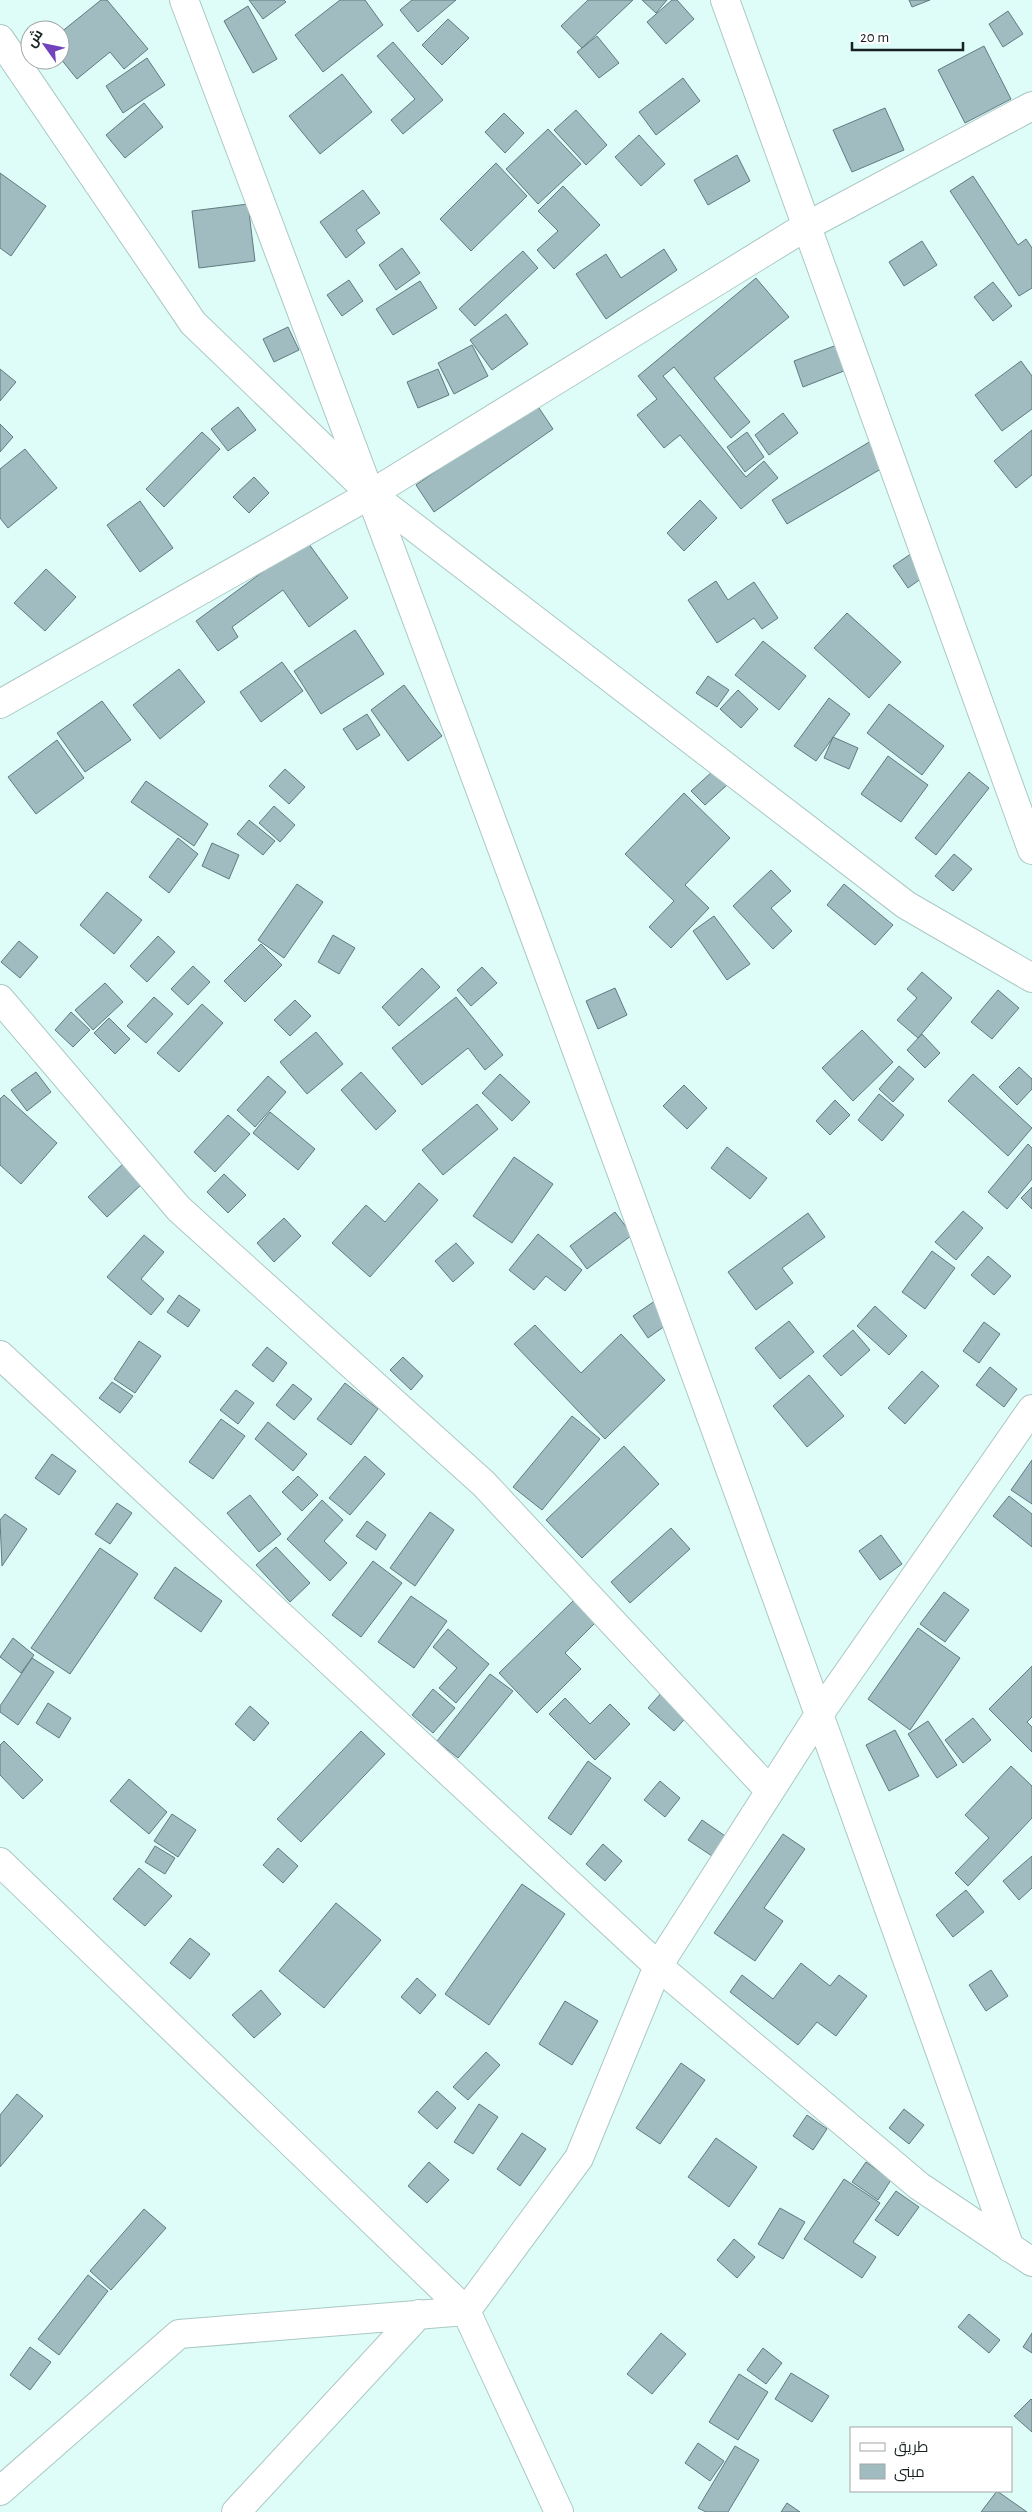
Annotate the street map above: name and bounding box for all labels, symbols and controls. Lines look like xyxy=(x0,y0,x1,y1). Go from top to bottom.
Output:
north arrow xyxy=(20,20,70,70)
scale bar xyxy=(852,20,963,52)
text: ش xyxy=(22,26,47,50)
text: 20 m xyxy=(860,30,889,45)
legend xyxy=(850,2427,1012,2492)
text: طريق xyxy=(894,2440,928,2457)
text: مبنى xyxy=(894,2465,925,2482)

